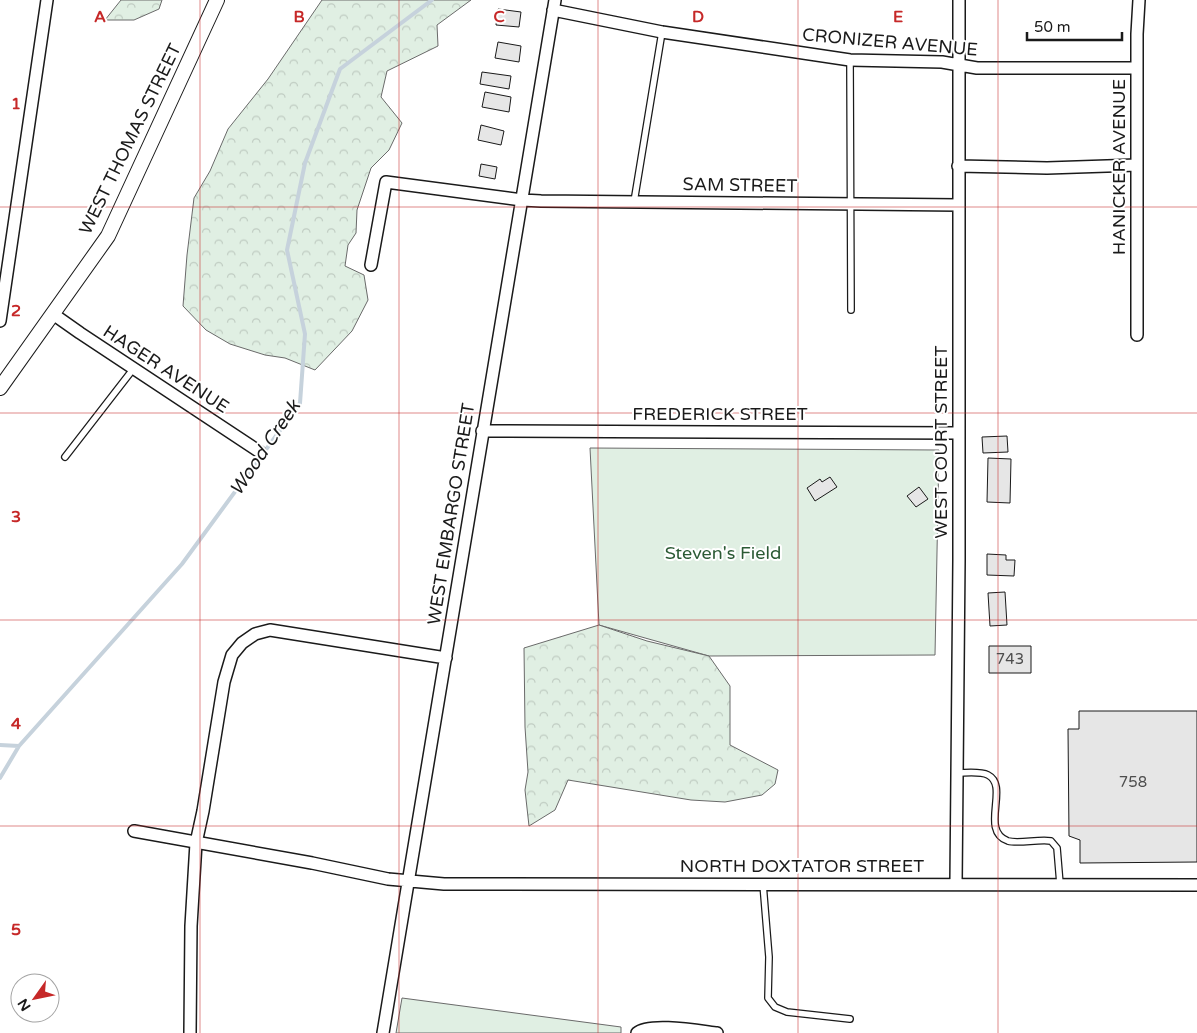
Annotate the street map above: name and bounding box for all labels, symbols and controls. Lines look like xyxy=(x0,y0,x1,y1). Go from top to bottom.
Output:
text: A xyxy=(94,7,106,27)
text: B xyxy=(293,7,305,27)
text: C xyxy=(493,7,505,27)
text: D xyxy=(692,7,704,27)
text: E xyxy=(893,7,903,27)
scale bar xyxy=(1027,10,1122,42)
text: 50 m xyxy=(1034,18,1071,36)
street label: CRONIZER AVENUE xyxy=(801,23,979,61)
street label: WEST THOMAS STREET xyxy=(74,40,186,238)
street label: HANICKER AVENUE xyxy=(1108,79,1130,255)
text: 1 xyxy=(11,94,21,114)
street label: SAM STREET xyxy=(682,173,798,197)
text: 2 xyxy=(11,301,21,321)
street label: HAGER AVENUE xyxy=(99,320,233,418)
street label: WEST COURT STREET xyxy=(930,346,952,538)
water label: Wood Creek xyxy=(225,395,306,500)
street label: WEST EMBARGO STREET xyxy=(423,401,479,627)
street label: FREDERICK STREET xyxy=(632,403,808,425)
text: 3 xyxy=(11,507,21,527)
park label: Steven's Field xyxy=(665,542,781,564)
house number: 743 xyxy=(996,650,1024,668)
text: 4 xyxy=(11,714,21,734)
house number: 758 xyxy=(1119,773,1147,791)
street label: NORTH DOXTATOR STREET xyxy=(680,855,924,877)
text: 5 xyxy=(11,920,21,940)
north arrow xyxy=(10,973,60,1023)
text: N xyxy=(14,995,35,1014)

